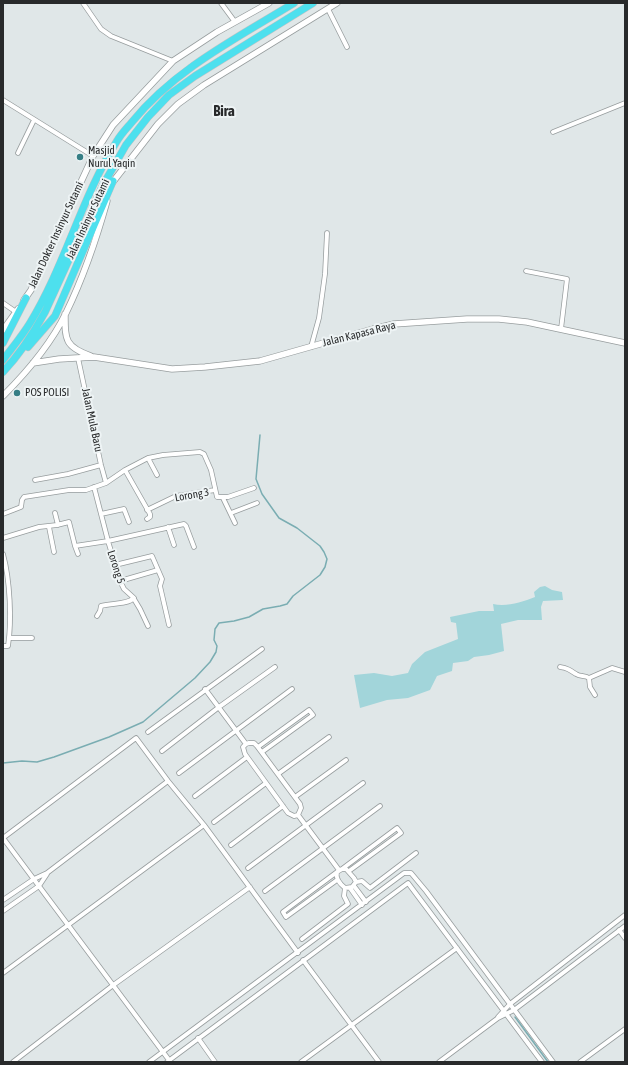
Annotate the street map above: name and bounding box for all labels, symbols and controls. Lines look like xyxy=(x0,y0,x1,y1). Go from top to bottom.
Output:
district label: Bira xyxy=(213,102,235,120)
place label: Masjid Nurul Yaqin xyxy=(88,144,135,170)
marker: Masjid Nurul Yaqin xyxy=(75,152,85,162)
street label: Jalan Insinyur Sutami xyxy=(64,177,112,261)
street label: Jalan Dokter Insinyur Sutami xyxy=(26,180,86,290)
street label: Jalan Kapasa Raya xyxy=(321,319,397,349)
place label: POS POLISI xyxy=(25,386,69,400)
street label: Jalan Mula Baru xyxy=(79,387,105,453)
marker: POS POLISI xyxy=(12,388,22,398)
street label: Lorong 3 xyxy=(174,485,210,505)
street label: Lorong 5 xyxy=(104,549,128,585)

